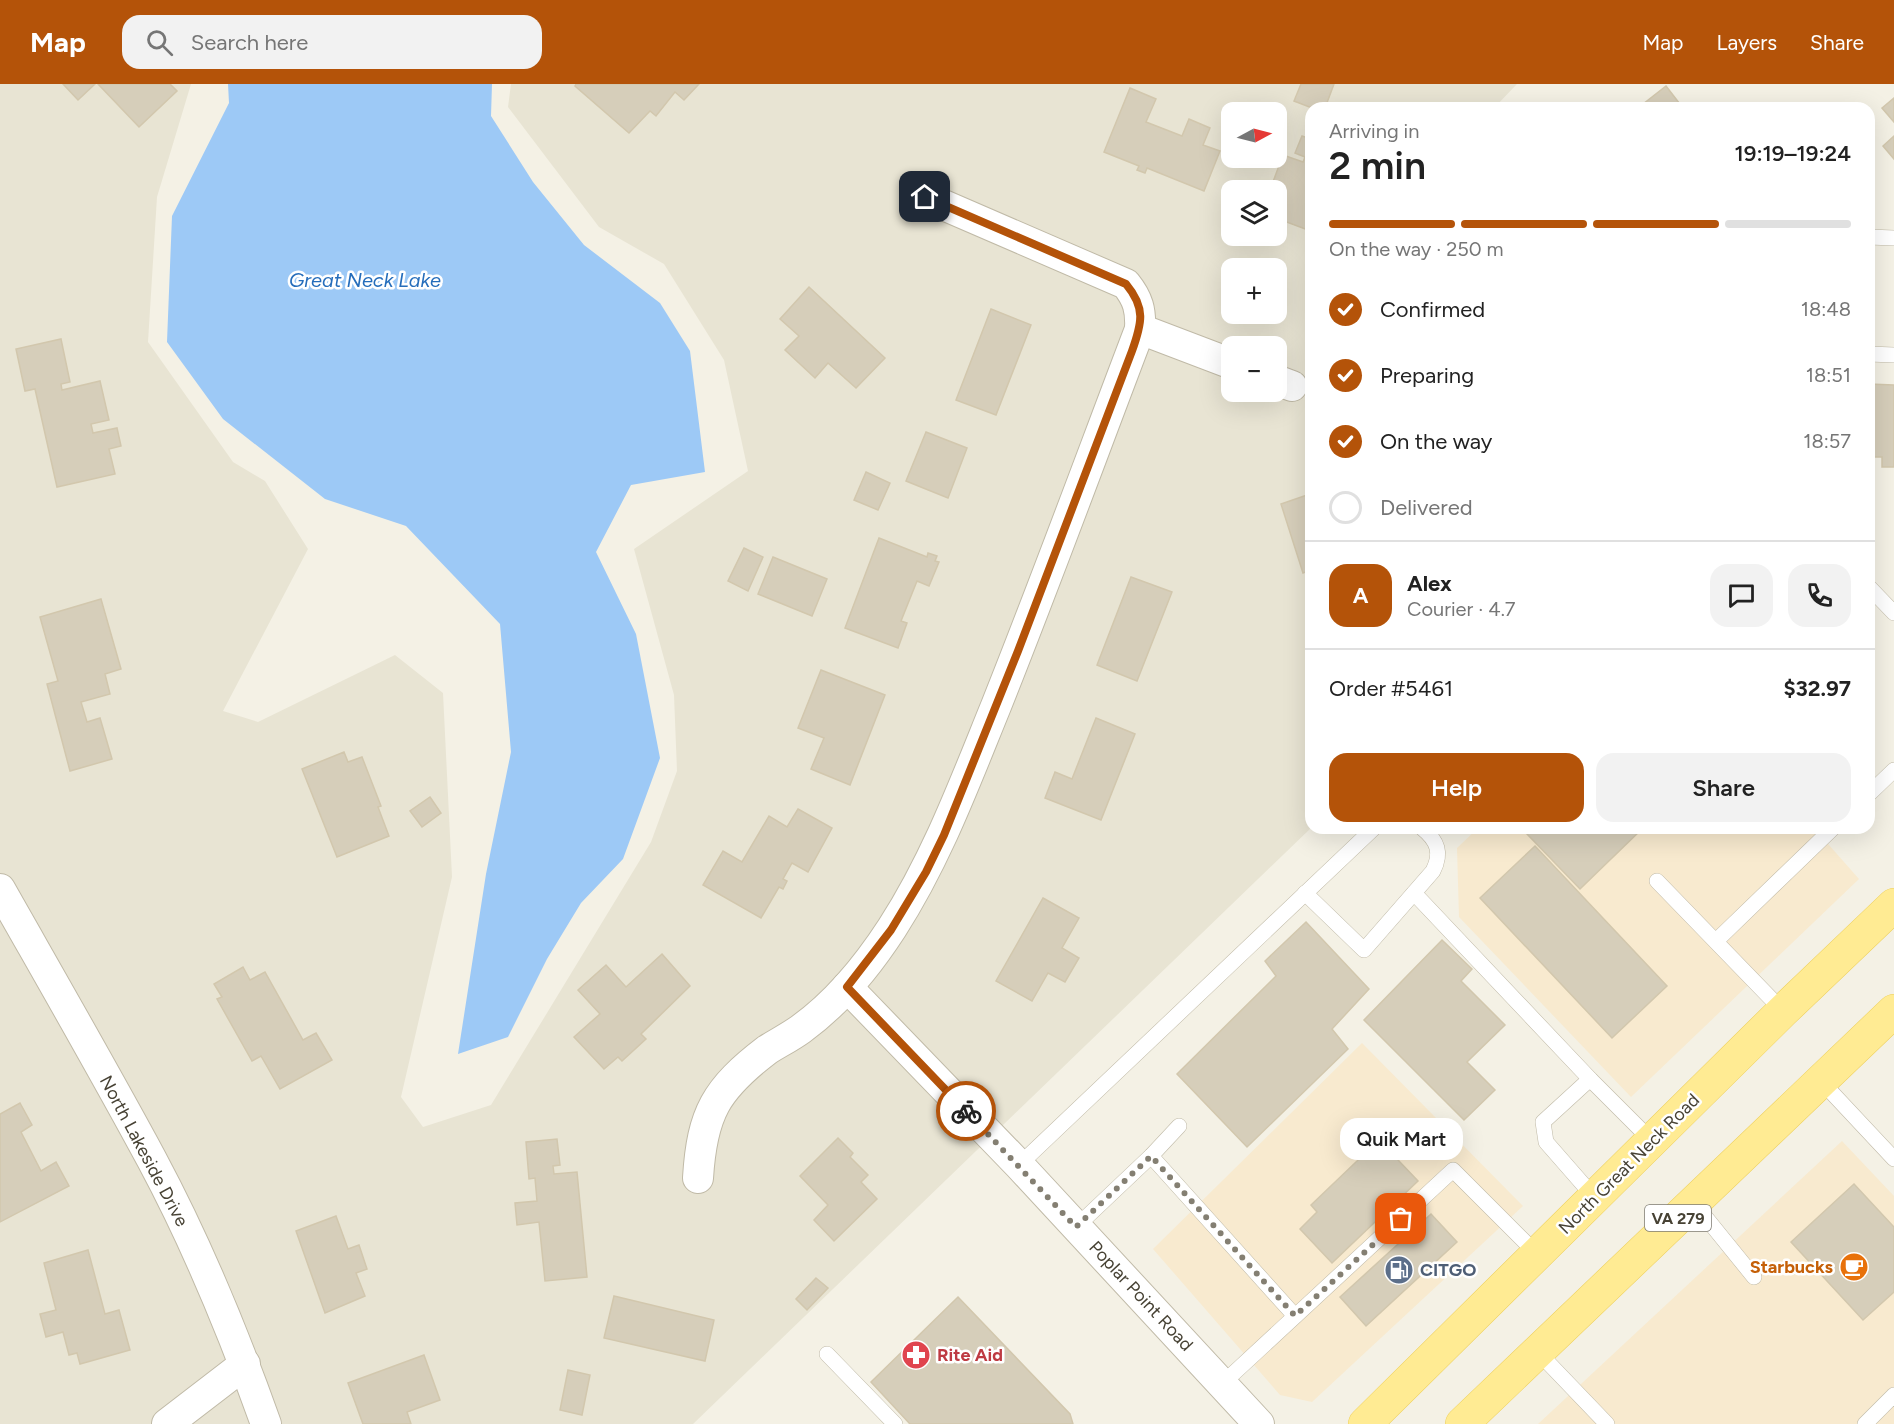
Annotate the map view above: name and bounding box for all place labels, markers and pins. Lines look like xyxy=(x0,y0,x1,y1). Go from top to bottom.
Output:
pin xyxy=(899,171,950,222)
callout: Quik Mart xyxy=(1340,1117,1462,1159)
pin xyxy=(1375,1193,1426,1244)
cafe icon: Starbucks xyxy=(1838,1251,1870,1283)
fuel station icon: CITGO xyxy=(1383,1254,1415,1286)
place label: Starbucks xyxy=(1750,1256,1834,1278)
place label: CITGO xyxy=(1420,1259,1476,1281)
pharmacy icon: Rite Aid xyxy=(900,1339,932,1371)
place label: Rite Aid xyxy=(937,1344,1003,1366)

